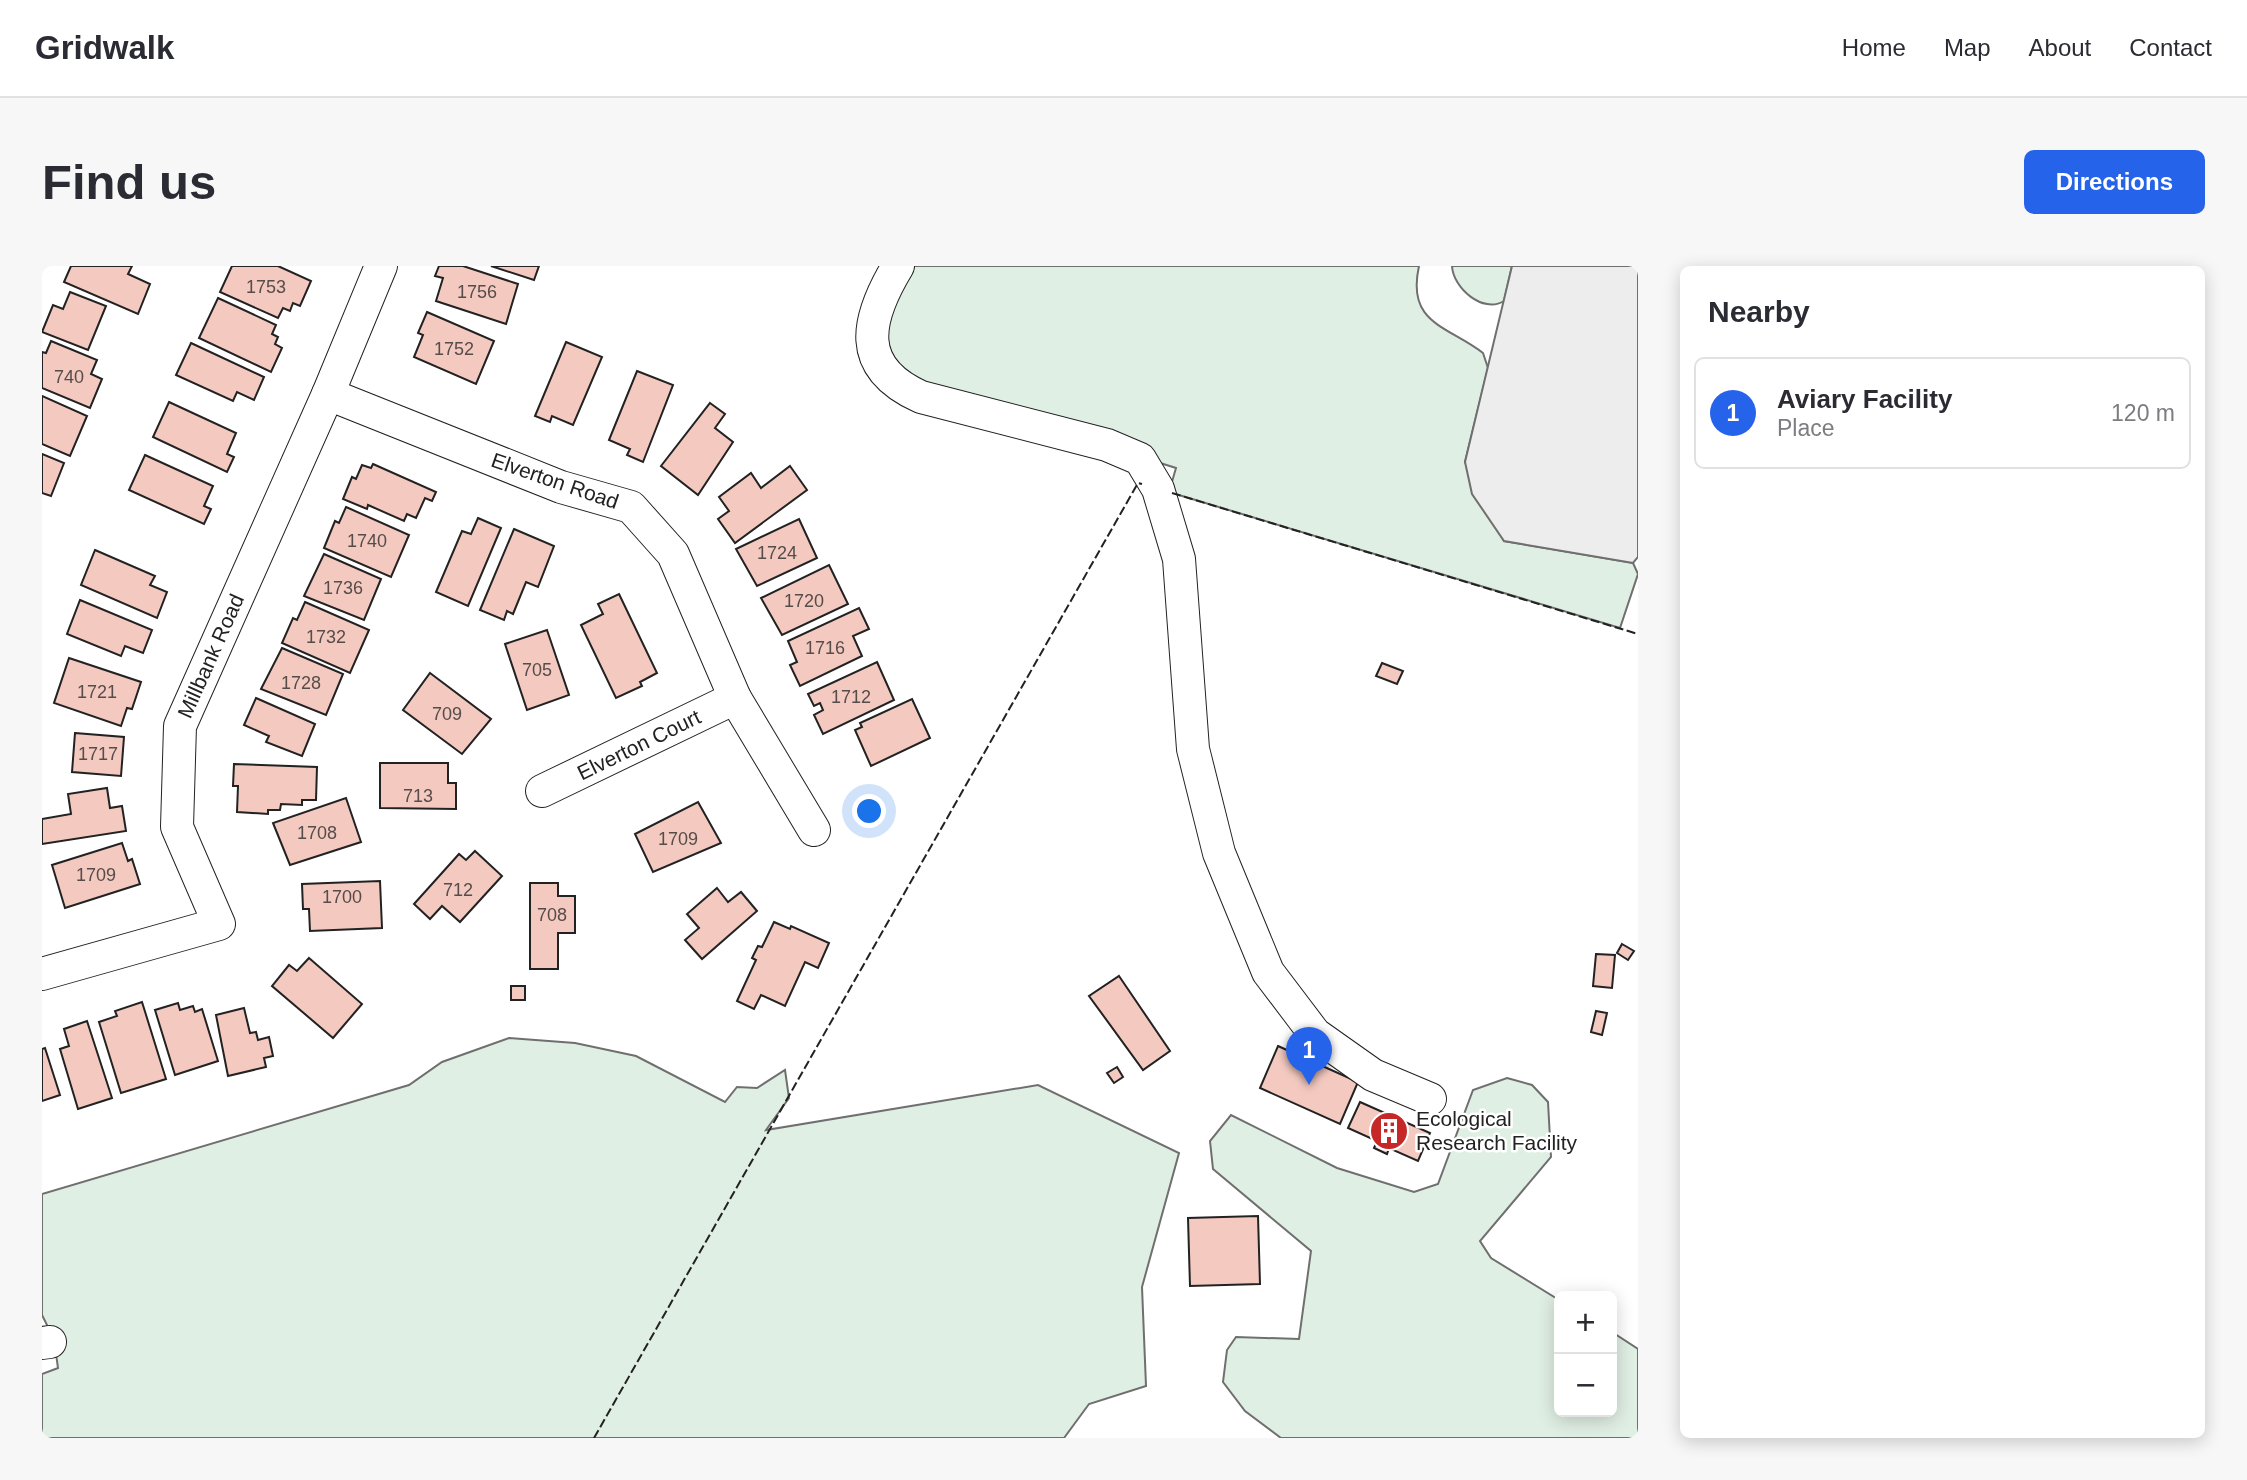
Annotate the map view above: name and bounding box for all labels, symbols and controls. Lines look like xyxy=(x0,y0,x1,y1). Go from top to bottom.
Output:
text: Gridwalk xyxy=(35,29,174,66)
text: Home xyxy=(1842,34,1906,61)
text: Map xyxy=(1944,34,1991,61)
text: About xyxy=(2029,34,2091,61)
text: Contact xyxy=(2129,34,2212,61)
button: Directions xyxy=(2024,150,2205,214)
text: Find us xyxy=(42,155,216,209)
house number: 1753 xyxy=(246,277,286,297)
house number: 1756 xyxy=(457,282,497,302)
text: Nearby xyxy=(1708,295,1810,328)
house number: 1752 xyxy=(434,339,474,359)
house number: 740 xyxy=(54,367,84,387)
text: Aviary Facility xyxy=(1777,384,1952,414)
text: 1 xyxy=(1727,400,1739,426)
text: 120 m xyxy=(2111,400,2175,426)
text: Place xyxy=(1777,415,1835,441)
street label: Elverton Road xyxy=(489,448,622,513)
house number: 1740 xyxy=(347,531,387,551)
house number: 1724 xyxy=(757,543,797,563)
house number: 1736 xyxy=(323,578,363,598)
street label: Millbank Road xyxy=(173,590,248,721)
house number: 1720 xyxy=(784,591,824,611)
house number: 1732 xyxy=(306,627,346,647)
house number: 1716 xyxy=(805,638,845,658)
house number: 705 xyxy=(522,660,552,680)
house number: 1728 xyxy=(281,673,321,693)
house number: 1721 xyxy=(77,682,117,702)
house number: 1712 xyxy=(831,687,871,707)
house number: 709 xyxy=(432,704,462,724)
street label: Elverton Court xyxy=(573,705,704,784)
house number: 1717 xyxy=(78,744,118,764)
house number: 713 xyxy=(403,786,433,806)
your location xyxy=(852,794,886,828)
house number: 1708 xyxy=(297,823,337,843)
house number: 1709 xyxy=(658,829,698,849)
house number: 1709 xyxy=(76,865,116,885)
house number: 712 xyxy=(443,880,473,900)
house number: 1700 xyxy=(322,887,362,907)
house number: 708 xyxy=(537,905,567,925)
pin: 1 xyxy=(1286,1027,1332,1085)
place label: Ecological Research Facility xyxy=(1416,1107,1578,1154)
building icon: Ecological Research Facility xyxy=(1368,1110,1410,1152)
map controls xyxy=(1554,1291,1617,1417)
button: + xyxy=(1554,1291,1617,1354)
button: − xyxy=(1554,1354,1617,1417)

